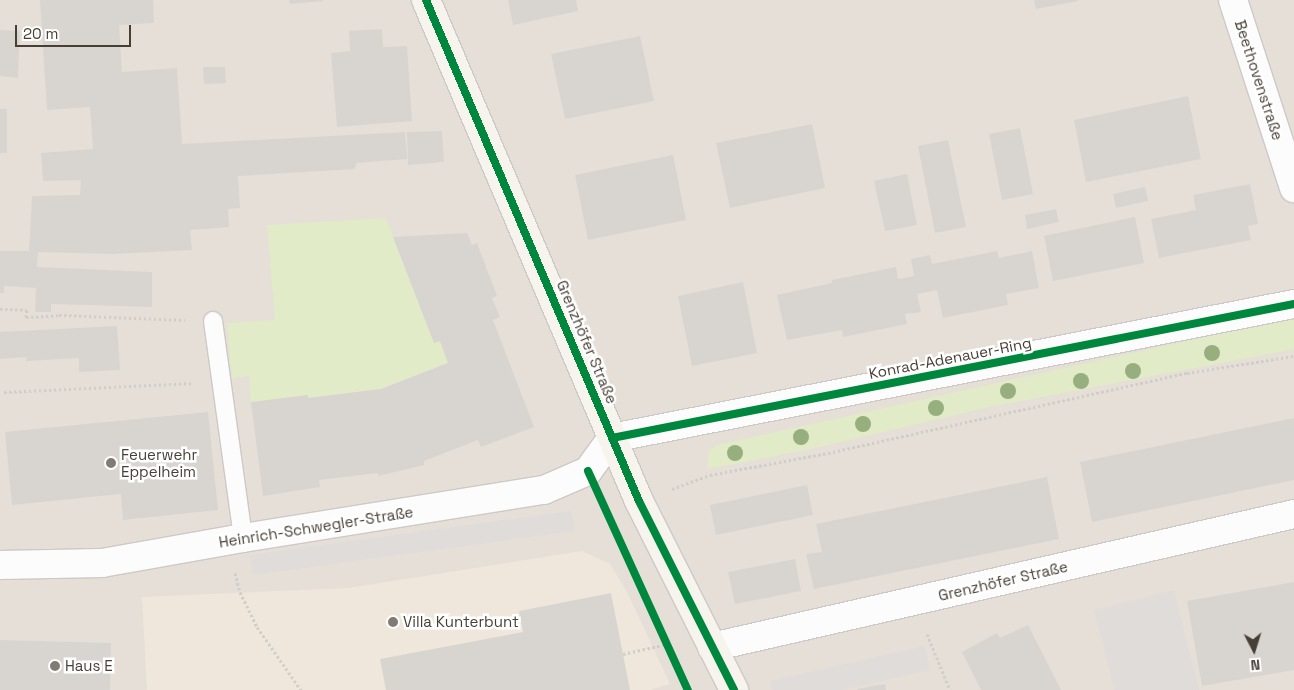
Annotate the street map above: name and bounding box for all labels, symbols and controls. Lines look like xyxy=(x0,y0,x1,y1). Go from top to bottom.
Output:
scale bar xyxy=(18,15,134,47)
street label: Beethovenstraße xyxy=(1231,18,1287,142)
text: 20 m xyxy=(23,24,58,43)
street label: Grenzhöfer Straße xyxy=(553,278,621,406)
street label: Konrad-Adenauer-Ring xyxy=(867,333,1033,383)
place label: Feuerwehr Eppelheim xyxy=(121,445,197,480)
marker: Feuerwehr Eppelheim xyxy=(105,457,117,469)
street label: Heinrich-Schwegler-Straße xyxy=(217,503,415,551)
street label: Grenzhöfer Straße xyxy=(936,557,1070,605)
place label: Villa Kunterbunt xyxy=(403,613,519,631)
marker: Villa Kunterbunt xyxy=(387,616,399,628)
north arrow xyxy=(1229,625,1279,675)
text: N xyxy=(1250,656,1261,674)
place label: Haus E xyxy=(65,657,113,675)
marker: Haus E xyxy=(49,660,61,672)

